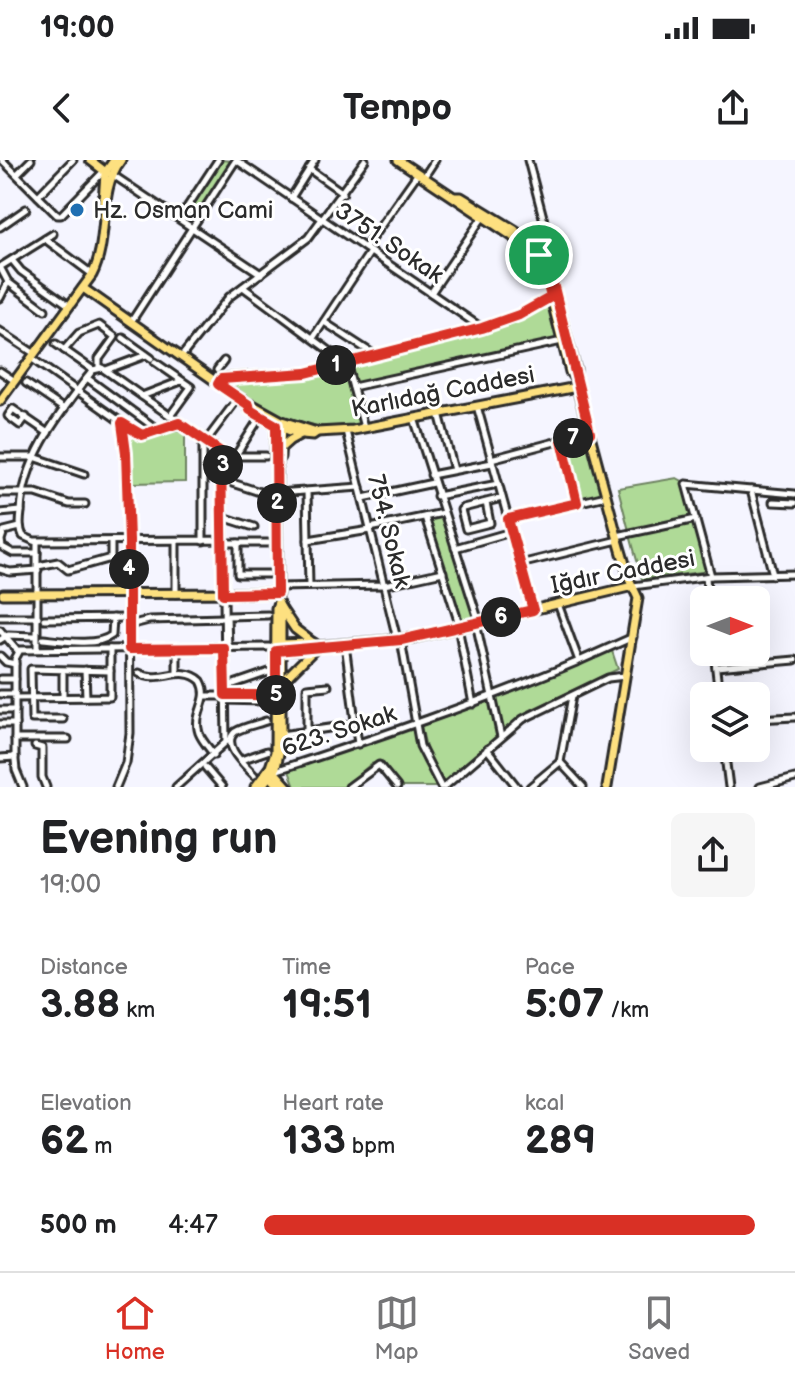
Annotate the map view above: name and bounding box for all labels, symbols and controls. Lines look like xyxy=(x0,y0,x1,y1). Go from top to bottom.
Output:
text: 19:00 xyxy=(40,10,115,46)
icon: back xyxy=(40,86,84,130)
icon: share xyxy=(711,86,755,130)
text: Tempo xyxy=(343,87,452,130)
place label: Hz. Osman Cami xyxy=(93,196,273,225)
street label: 3751. Sokak xyxy=(329,196,449,290)
marker: Hz. Osman Cami xyxy=(68,201,86,219)
pin xyxy=(505,221,573,289)
icon: arrive xyxy=(517,233,561,277)
pin: 1 xyxy=(316,345,356,385)
text: 1 xyxy=(331,351,341,378)
street label: Karlıdağ Caddesi xyxy=(349,360,537,424)
pin: 7 xyxy=(553,418,593,458)
text: 7 xyxy=(567,424,579,451)
pin: 3 xyxy=(203,445,243,485)
text: 3 xyxy=(217,451,229,478)
street label: 754. Sokak xyxy=(361,471,417,591)
pin: 2 xyxy=(257,483,297,523)
text: 2 xyxy=(270,489,284,516)
street label: Iğdır Caddesi xyxy=(549,544,697,600)
pin: 4 xyxy=(109,549,149,589)
text: 4 xyxy=(123,555,135,582)
north arrow xyxy=(690,586,770,666)
map controls xyxy=(690,586,770,762)
pin: 6 xyxy=(481,597,521,637)
text: 6 xyxy=(494,603,508,630)
pin: 5 xyxy=(256,675,296,715)
text: 5 xyxy=(270,681,282,708)
button: layers xyxy=(690,682,770,762)
street label: 623. Sokak xyxy=(278,699,400,763)
text: Evening run xyxy=(40,813,277,866)
button: share xyxy=(671,813,755,897)
text: 19:00 xyxy=(40,870,101,901)
text: Distance xyxy=(40,954,128,981)
text: Time xyxy=(282,954,331,981)
text: Pace xyxy=(525,954,575,981)
text: 3.88 xyxy=(40,981,120,1029)
text: 19:51 xyxy=(282,981,372,1029)
text: 5:07 xyxy=(525,981,604,1029)
text: km xyxy=(120,997,155,1024)
text: /km xyxy=(604,997,649,1024)
text: Elevation xyxy=(40,1090,132,1117)
text: Heart rate xyxy=(282,1090,384,1117)
text: kcal xyxy=(525,1090,564,1117)
text: 62 xyxy=(40,1117,88,1165)
text: 133 xyxy=(282,1117,346,1165)
text: 289 xyxy=(525,1117,596,1165)
text: m xyxy=(88,1133,112,1160)
text: bpm xyxy=(346,1133,395,1160)
text: 500 m xyxy=(40,1210,117,1241)
text: 4:47 xyxy=(168,1210,218,1241)
tab: Home xyxy=(105,1291,165,1366)
tab: Map xyxy=(374,1291,419,1366)
tab: Saved xyxy=(628,1291,690,1366)

